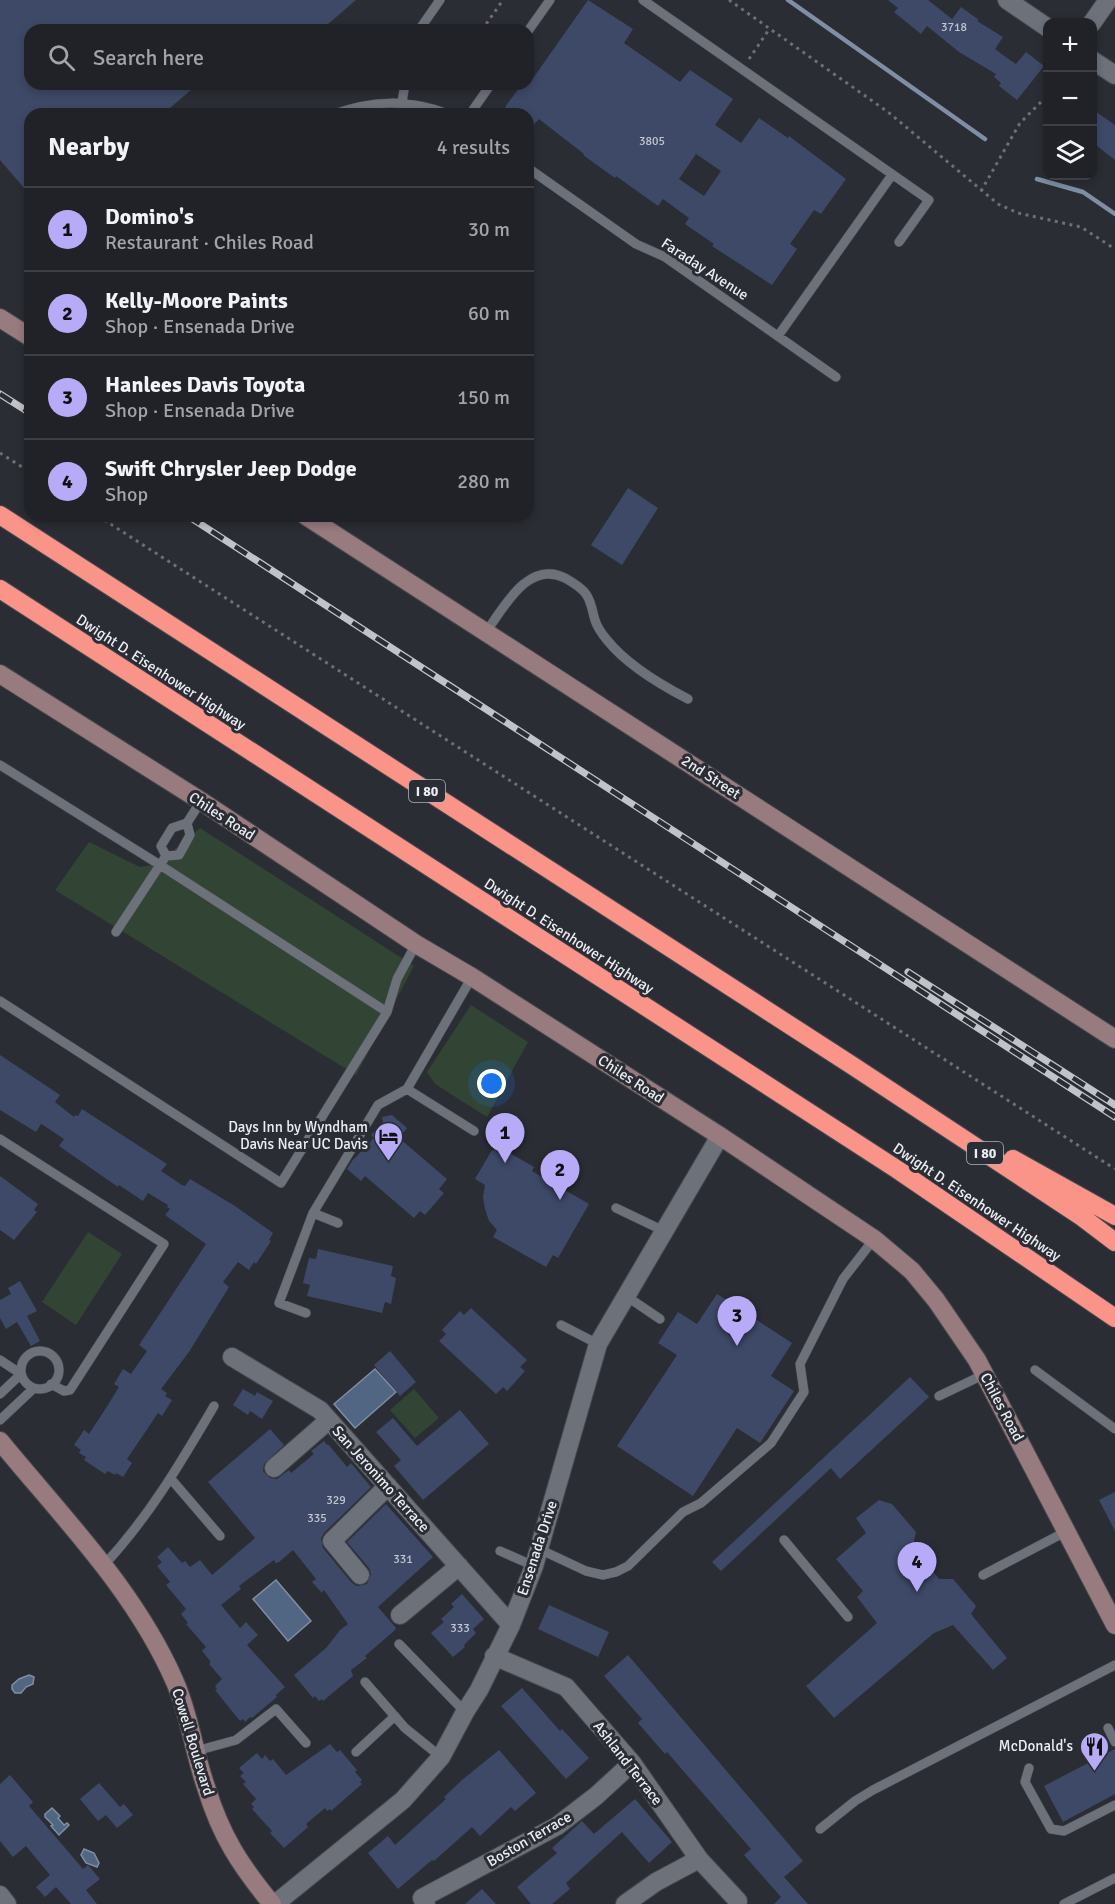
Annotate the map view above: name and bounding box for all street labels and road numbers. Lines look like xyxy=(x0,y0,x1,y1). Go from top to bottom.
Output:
street label: Faraday Avenue xyxy=(658,234,752,304)
street label: Dwight D. Eisenhower Highway xyxy=(73,610,249,734)
street label: 2nd Street xyxy=(678,751,744,803)
road number: I 80 xyxy=(409,780,445,802)
street label: Chiles Road xyxy=(186,788,258,844)
street label: Dwight D. Eisenhower Highway xyxy=(481,874,657,998)
street label: Chiles Road xyxy=(595,1051,667,1107)
street label: Dwight D. Eisenhower Highway xyxy=(890,1139,1064,1265)
road number: I 80 xyxy=(967,1142,1003,1164)
street label: Chiles Road xyxy=(976,1370,1028,1444)
street label: San Jeronimo Terrace xyxy=(329,1422,433,1536)
street label: Ensenada Drive xyxy=(513,1498,561,1598)
street label: Cowell Boulevard xyxy=(168,1686,218,1798)
street label: Ashland Terrace xyxy=(590,1717,666,1809)
street label: Boston Terrace xyxy=(484,1808,574,1870)

